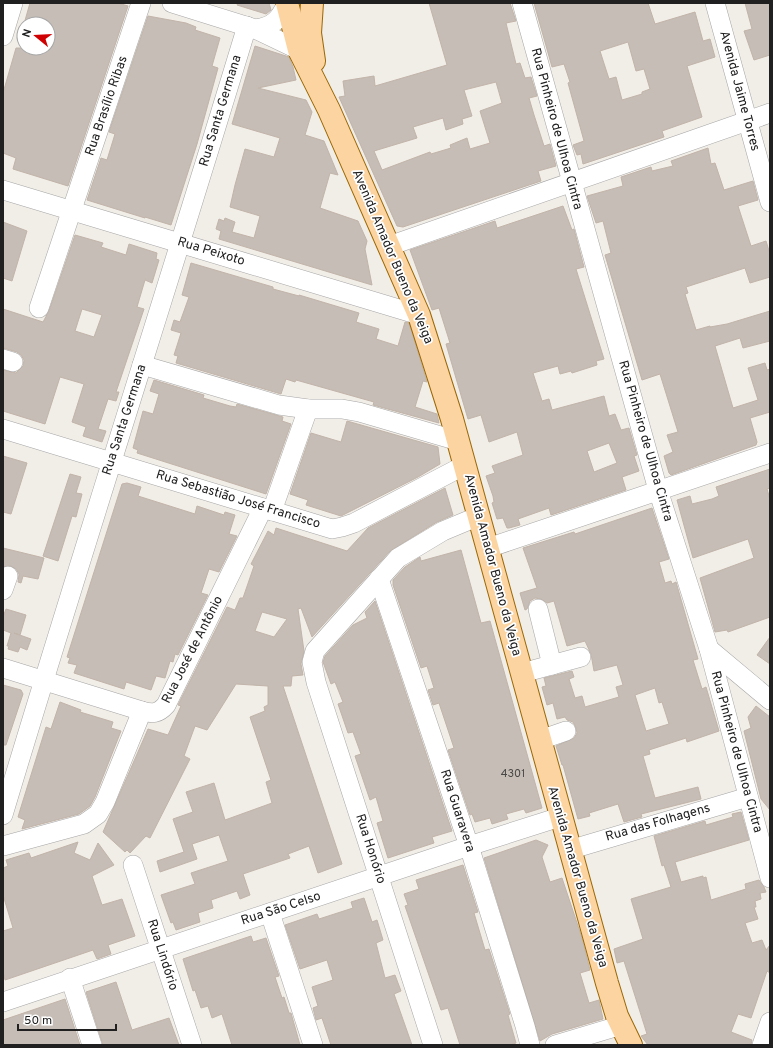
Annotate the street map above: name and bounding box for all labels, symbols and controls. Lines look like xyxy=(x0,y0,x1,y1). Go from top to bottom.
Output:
north arrow xyxy=(16,16,56,56)
text: N xyxy=(20,27,35,39)
street label: Avenida Jaime Torres xyxy=(715,29,763,153)
street label: Rua Pinheiro de Ulhoa Cintra xyxy=(527,46,585,212)
street label: Rua Santa Germana xyxy=(196,53,246,169)
street label: Rua Brasílio Ribas xyxy=(82,54,132,158)
street label: Avenida Amador Bueno da Veiga xyxy=(348,167,436,347)
street label: Rua Peixoto xyxy=(175,234,247,270)
street label: Rua Pinheiro de Ulhoa Cintra xyxy=(614,359,676,523)
street label: Rua Santa Germana xyxy=(100,363,150,477)
street label: Rua Sebastião José Francisco xyxy=(154,467,322,533)
street label: Avenida Amador Bueno da Veiga xyxy=(460,472,524,658)
street label: Rua José de Antônio xyxy=(159,593,227,707)
street label: Rua Pinheiro de Ulhoa Cintra xyxy=(707,669,765,835)
house number: 4301 xyxy=(501,767,525,781)
street label: Rua Guaravera xyxy=(436,768,478,854)
street label: Avenida Amador Bueno da Veiga xyxy=(543,784,611,970)
street label: Rua das Folhagens xyxy=(604,800,712,846)
street label: Rua Honório xyxy=(351,812,389,886)
street label: Rua São Celso xyxy=(239,889,323,929)
street label: Rua Lindório xyxy=(143,917,181,993)
scale bar xyxy=(18,1006,116,1032)
text: 50 m xyxy=(24,1013,52,1029)

